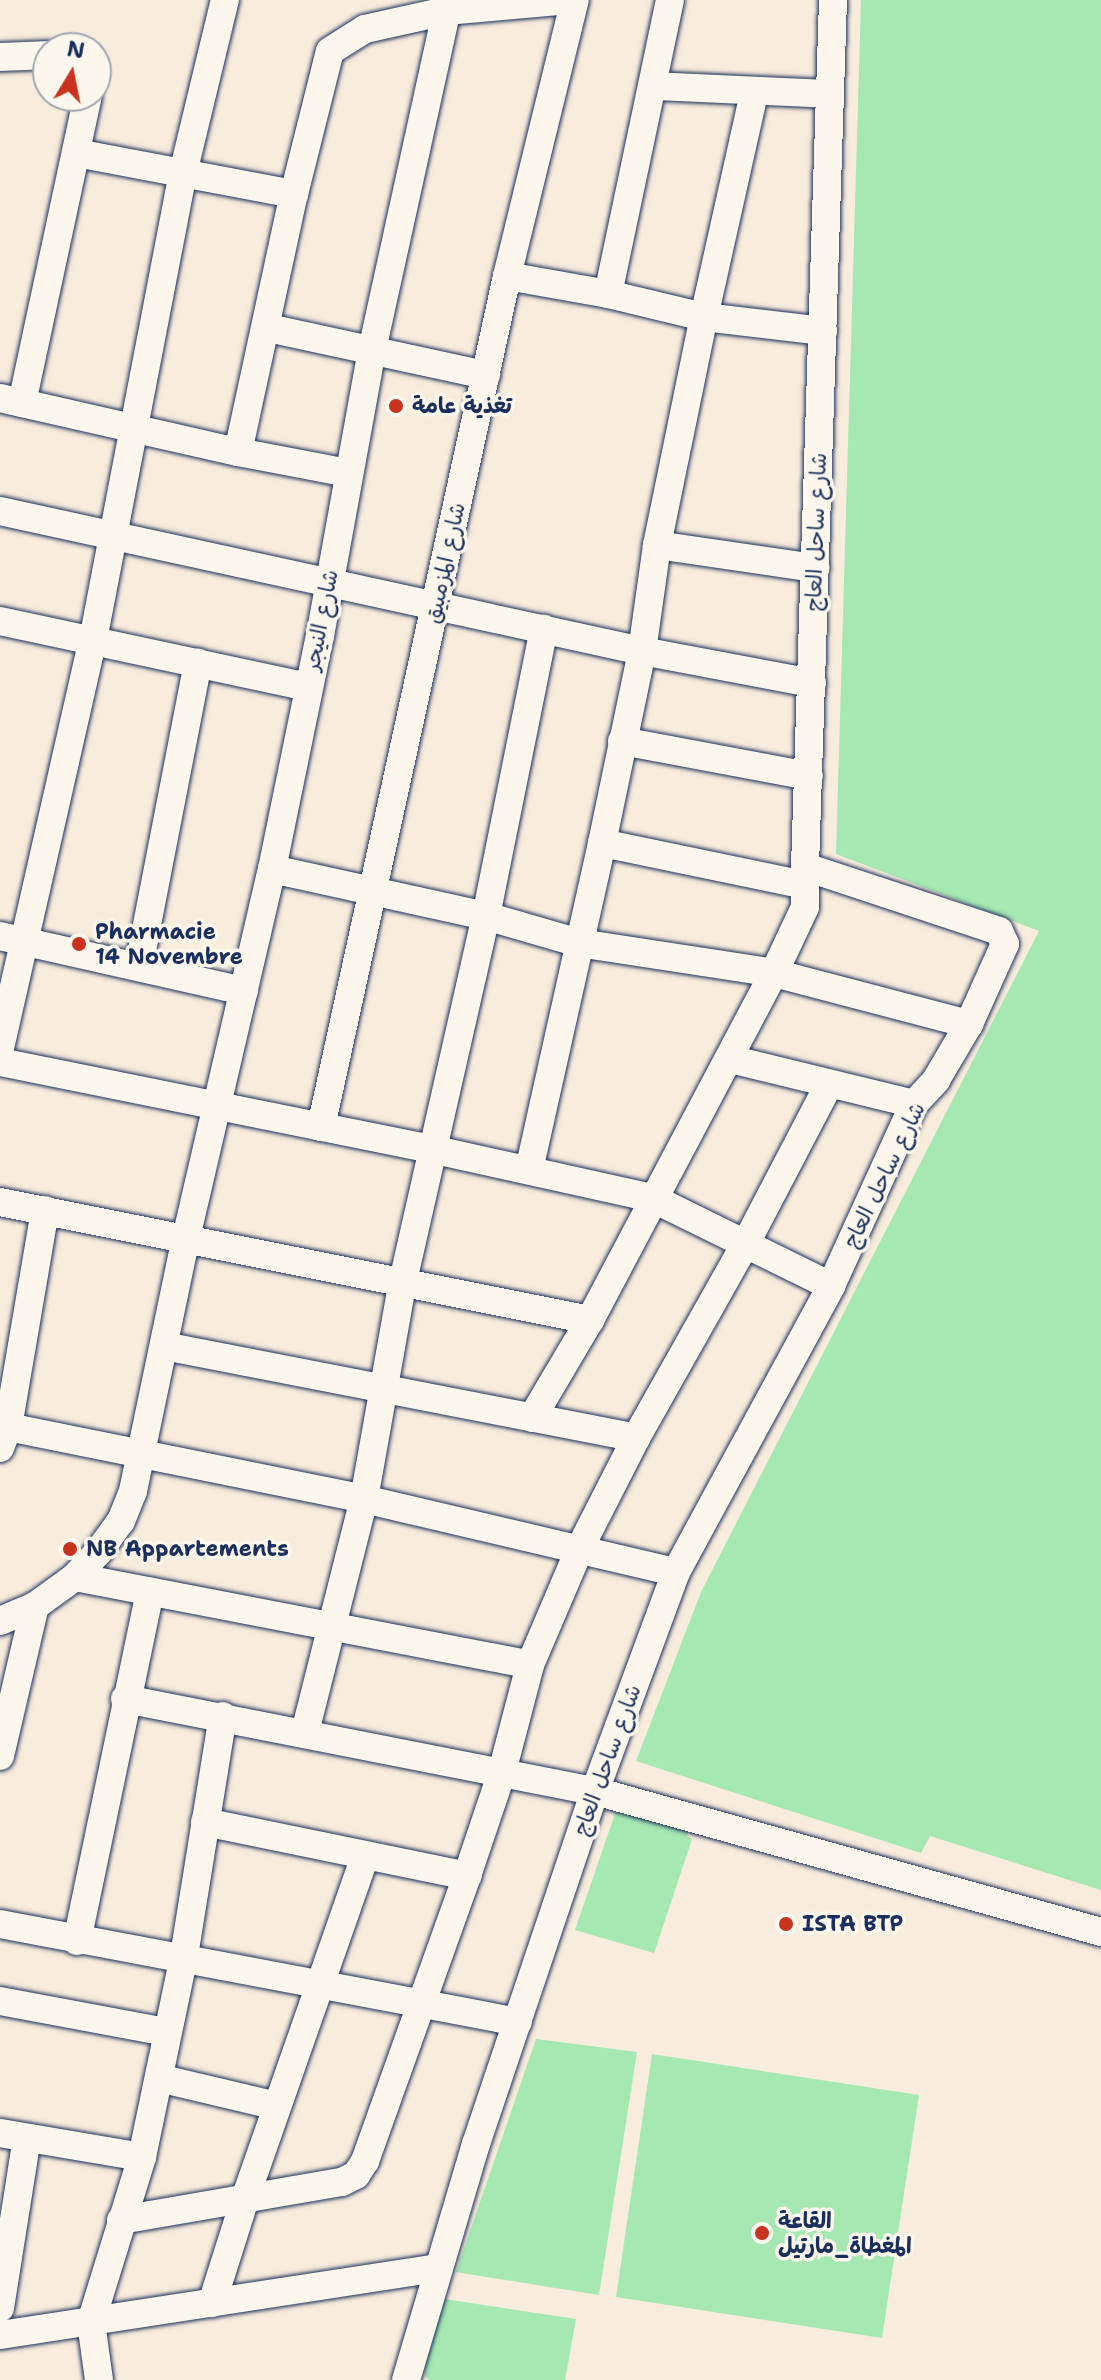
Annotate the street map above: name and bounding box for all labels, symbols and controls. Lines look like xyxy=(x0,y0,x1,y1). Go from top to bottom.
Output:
north arrow xyxy=(32,32,112,112)
text: N xyxy=(65,34,87,66)
place label: تغذية عامة xyxy=(412,393,512,419)
marker: تغذية عامة xyxy=(387,397,405,415)
street label: شارع ساحل العاج xyxy=(800,452,832,612)
street label: شارع المزمبيق xyxy=(419,500,471,626)
street label: شارع النيجر xyxy=(298,567,344,673)
place label: Pharmacie 14 Novembre xyxy=(95,918,243,970)
marker: Pharmacie 14 Novembre xyxy=(70,935,88,953)
street label: شارع ساحل العاج xyxy=(837,1098,931,1252)
place label: NB Appartements xyxy=(86,1536,289,1562)
marker: NB Appartements xyxy=(61,1540,79,1558)
street label: شارع ساحل العاج xyxy=(567,1681,647,1839)
place label: ISTA BTP xyxy=(802,1911,903,1937)
marker: ISTA BTP xyxy=(777,1915,795,1933)
place label: القاعة المغطاة_مارتيل xyxy=(778,2207,912,2258)
marker: القاعة المغطاة_مارتيل xyxy=(753,2224,771,2242)

